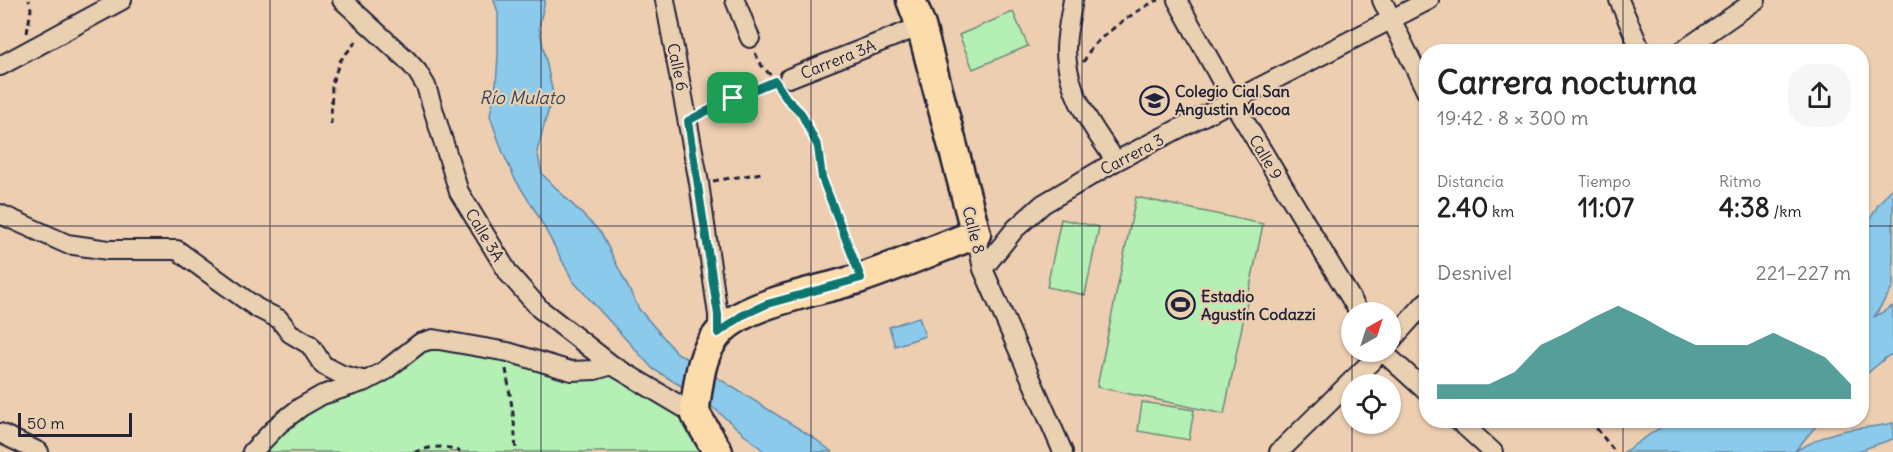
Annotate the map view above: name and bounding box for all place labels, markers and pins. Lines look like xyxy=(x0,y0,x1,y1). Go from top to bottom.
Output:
pin xyxy=(707,72,758,123)
place label: Colegio Cial San Angustin Mocoa xyxy=(1175,81,1290,120)
school or university icon: Colegio Cial San Angustin Mocoa xyxy=(1138,84,1170,116)
place label: Estadio Agustín Codazzi xyxy=(1201,286,1316,325)
sports icon: Estadio Agustín Codazzi xyxy=(1164,289,1196,321)

